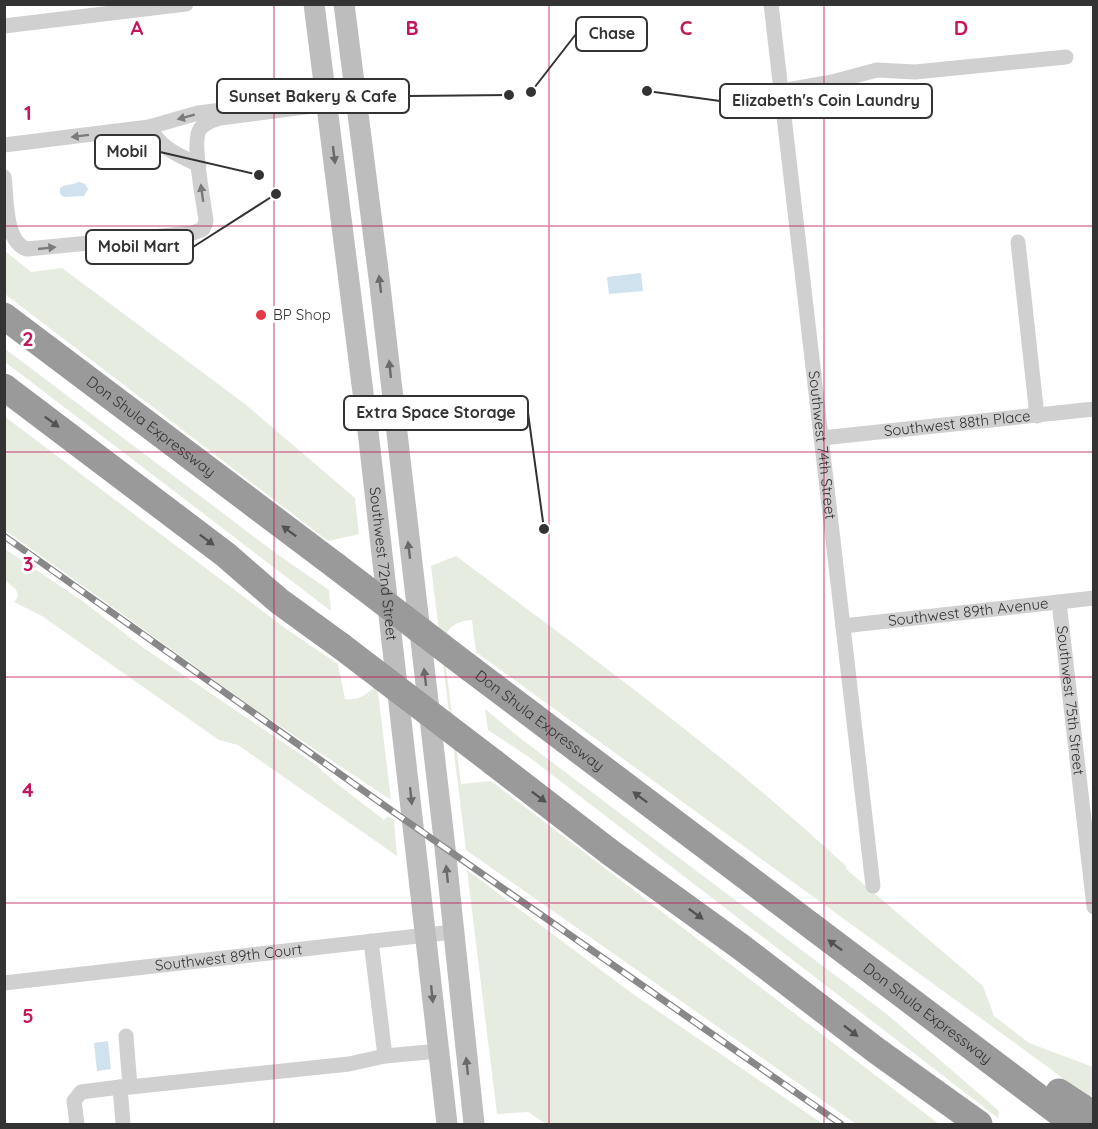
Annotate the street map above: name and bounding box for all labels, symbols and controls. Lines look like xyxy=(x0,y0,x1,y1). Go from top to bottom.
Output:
text: A xyxy=(131,15,144,40)
text: B xyxy=(405,15,419,40)
text: C xyxy=(680,15,693,40)
text: D xyxy=(954,15,968,40)
callout: Chase xyxy=(576,17,647,51)
text: Chase xyxy=(589,23,635,43)
callout: Sunset Bakery & Cafe xyxy=(217,79,409,113)
callout: Elizabeth's Coin Laundry xyxy=(720,84,932,118)
text: Sunset Bakery & Cafe xyxy=(229,86,397,106)
text: Elizabeth's Coin Laundry xyxy=(732,90,920,110)
text: 1 xyxy=(24,100,32,125)
one-way arrow xyxy=(177,112,195,122)
one-way arrow xyxy=(71,131,90,141)
callout: Mobil xyxy=(95,135,160,169)
text: Mobil xyxy=(106,141,148,161)
one-way arrow xyxy=(329,146,339,165)
one-way arrow xyxy=(198,183,207,202)
callout: Mobil Mart xyxy=(86,230,193,264)
text: Mobil Mart xyxy=(98,236,180,256)
one-way arrow xyxy=(37,243,56,253)
one-way arrow xyxy=(375,274,385,293)
place label: BP Shop xyxy=(273,305,331,324)
marker: BP Shop xyxy=(254,308,268,322)
text: 2 xyxy=(22,326,34,351)
one-way arrow xyxy=(385,360,395,379)
street label: Southwest 74th Street xyxy=(804,370,841,520)
street label: Don Shula Expressway xyxy=(83,372,220,481)
callout: Extra Space Storage xyxy=(344,396,528,430)
text: Extra Space Storage xyxy=(356,402,516,422)
street label: Southwest 88th Place xyxy=(883,406,1031,440)
one-way arrow xyxy=(43,416,59,428)
street label: Southwest 72nd Street xyxy=(365,486,402,642)
one-way arrow xyxy=(281,525,297,537)
one-way arrow xyxy=(199,534,214,546)
one-way arrow xyxy=(405,540,414,559)
text: 3 xyxy=(23,551,33,576)
street label: Southwest 89th Avenue xyxy=(887,593,1049,630)
street label: Southwest 75th Street xyxy=(1053,625,1089,776)
street label: Don Shula Expressway xyxy=(472,666,608,775)
one-way arrow xyxy=(420,667,430,686)
text: 4 xyxy=(22,777,34,802)
one-way arrow xyxy=(406,787,416,806)
one-way arrow xyxy=(531,791,547,804)
one-way arrow xyxy=(633,792,648,804)
one-way arrow xyxy=(442,864,452,883)
one-way arrow xyxy=(687,908,703,920)
street label: Southwest 89th Court xyxy=(154,939,303,975)
one-way arrow xyxy=(828,939,844,951)
street label: Don Shula Expressway xyxy=(860,958,996,1068)
one-way arrow xyxy=(428,984,437,1003)
text: 5 xyxy=(22,1003,34,1028)
one-way arrow xyxy=(843,1025,859,1038)
one-way arrow xyxy=(462,1057,472,1076)

